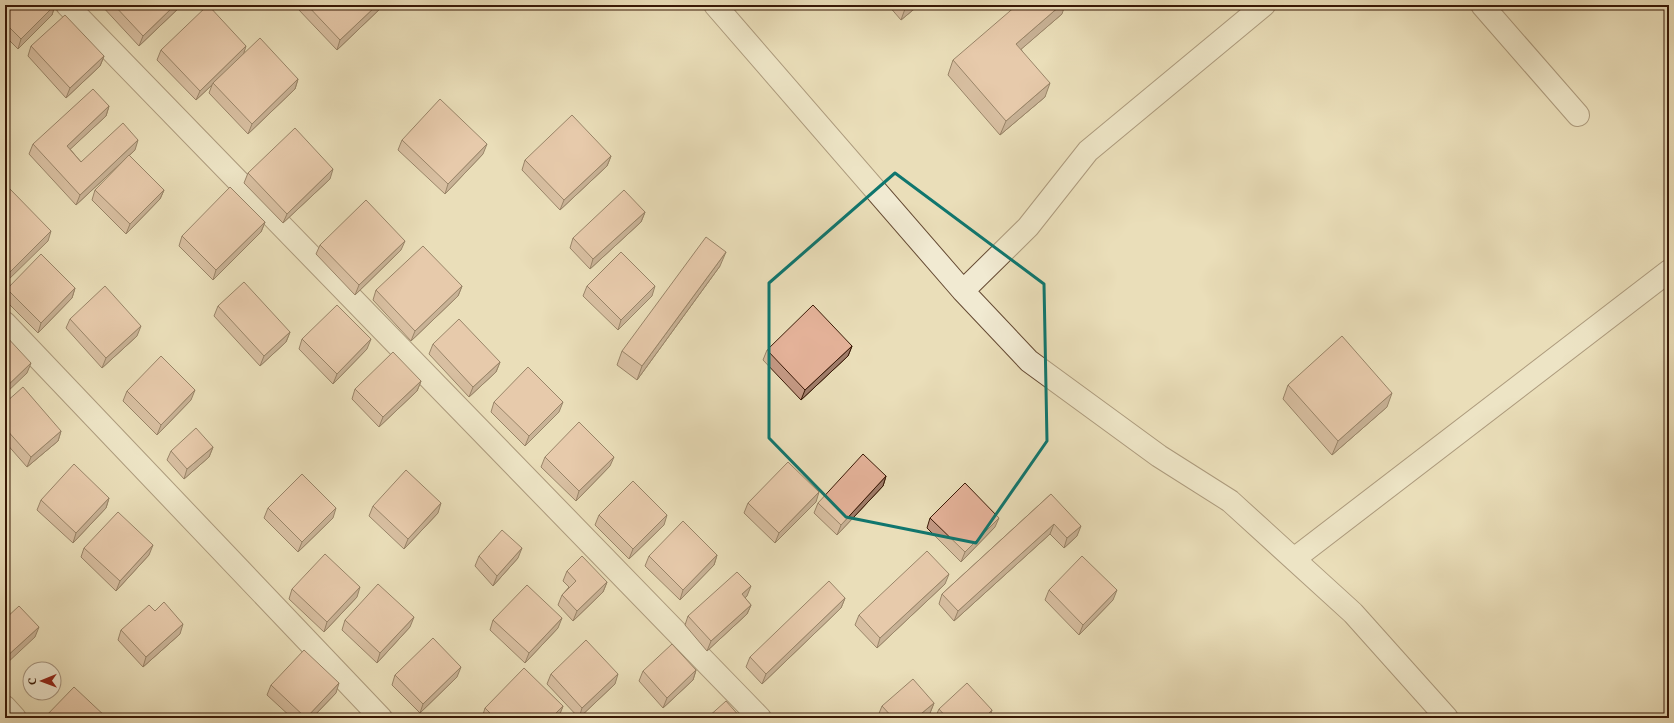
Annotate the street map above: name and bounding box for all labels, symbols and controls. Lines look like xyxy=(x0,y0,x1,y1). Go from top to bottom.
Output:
north arrow xyxy=(22,661,62,701)
text: С xyxy=(26,677,41,685)

